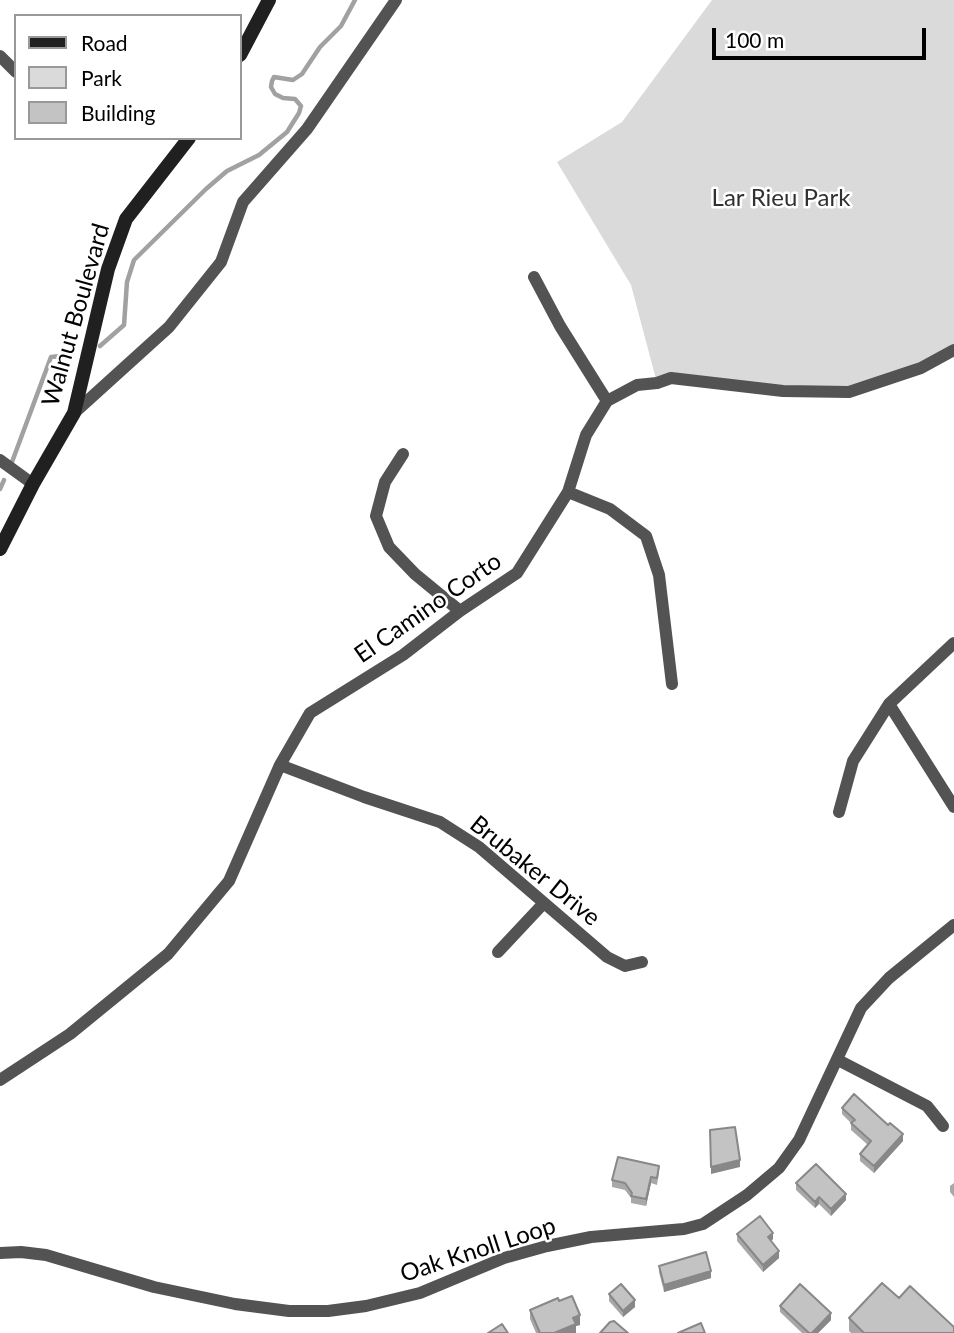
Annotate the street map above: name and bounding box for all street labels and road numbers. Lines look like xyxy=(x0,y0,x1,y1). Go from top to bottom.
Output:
street label: Walnut Boulevard xyxy=(36,220,116,410)
street label: El Camino Corto xyxy=(349,547,507,669)
street label: Brubaker Drive xyxy=(464,810,606,932)
street label: Oak Knoll Loop xyxy=(397,1211,559,1289)

